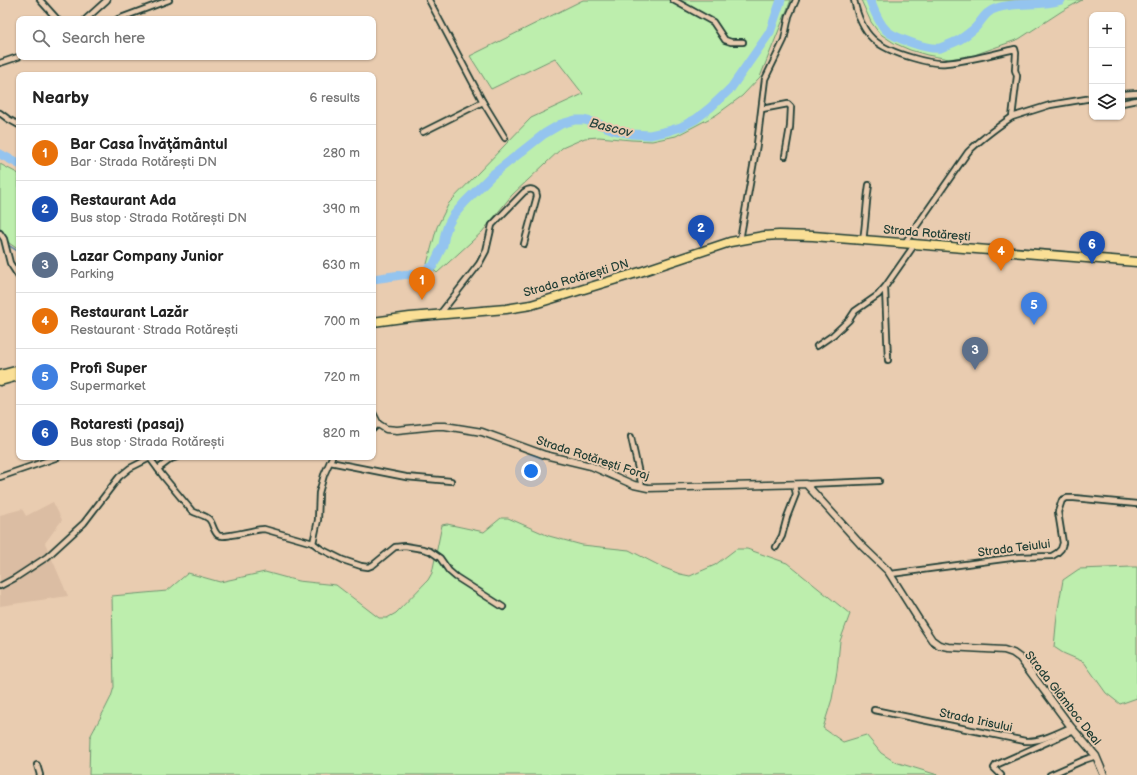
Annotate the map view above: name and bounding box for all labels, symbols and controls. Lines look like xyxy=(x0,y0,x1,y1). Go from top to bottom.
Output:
map controls xyxy=(1089,12,1125,120)
button: + xyxy=(1089,12,1125,48)
search box xyxy=(16,16,376,60)
icon: search xyxy=(30,27,52,49)
text: Search here xyxy=(62,29,145,48)
button: − xyxy=(1089,48,1125,84)
button: layers xyxy=(1089,84,1125,120)
text: Nearby xyxy=(32,88,89,108)
text: 6 results xyxy=(310,90,360,106)
water label: Bascov xyxy=(588,115,634,141)
text: Bar Casa Învățământul xyxy=(70,135,228,154)
text: 1 xyxy=(42,145,48,161)
text: 280 m xyxy=(323,145,360,161)
text: Bar · Strada Rotărești DN xyxy=(70,154,217,170)
text: Restaurant Ada xyxy=(70,191,176,210)
text: 2 xyxy=(41,201,49,217)
text: 390 m xyxy=(323,201,360,217)
text: Bus stop · Strada Rotărești DN xyxy=(70,210,247,226)
pin: 2 xyxy=(688,215,714,248)
street label: Strada Rotărești xyxy=(883,222,971,245)
pin: 6 xyxy=(1079,231,1105,264)
pin: 4 xyxy=(988,238,1014,271)
text: Lazar Company Junior xyxy=(70,247,223,266)
street label: Strada Rotărești DN xyxy=(522,256,630,301)
text: 3 xyxy=(41,257,49,273)
text: 630 m xyxy=(322,257,360,273)
text: Parking xyxy=(70,266,114,282)
pin: 1 xyxy=(409,267,435,300)
pin: 5 xyxy=(1021,292,1047,325)
text: Restaurant Lazăr xyxy=(70,303,188,322)
text: 4 xyxy=(41,313,49,329)
text: 700 m xyxy=(324,313,360,329)
text: Restaurant · Strada Rotărești xyxy=(70,322,238,338)
pin: 3 xyxy=(962,337,988,370)
text: Profi Super xyxy=(70,359,147,378)
text: 5 xyxy=(41,369,49,385)
text: 720 m xyxy=(324,369,360,385)
text: Supermarket xyxy=(70,378,146,394)
text: Rotaresti (pasaj) xyxy=(70,415,184,434)
text: 6 xyxy=(41,425,49,441)
text: 820 m xyxy=(323,425,360,441)
street label: Strada Rotărești Foraj xyxy=(534,433,652,484)
text: Bus stop · Strada Rotărești xyxy=(70,434,224,450)
your location xyxy=(521,461,541,481)
street label: Strada Teiului xyxy=(977,537,1051,560)
street label: Strada Glâmboc Deal xyxy=(1021,648,1104,748)
street label: Strada Irisului xyxy=(938,705,1014,736)

